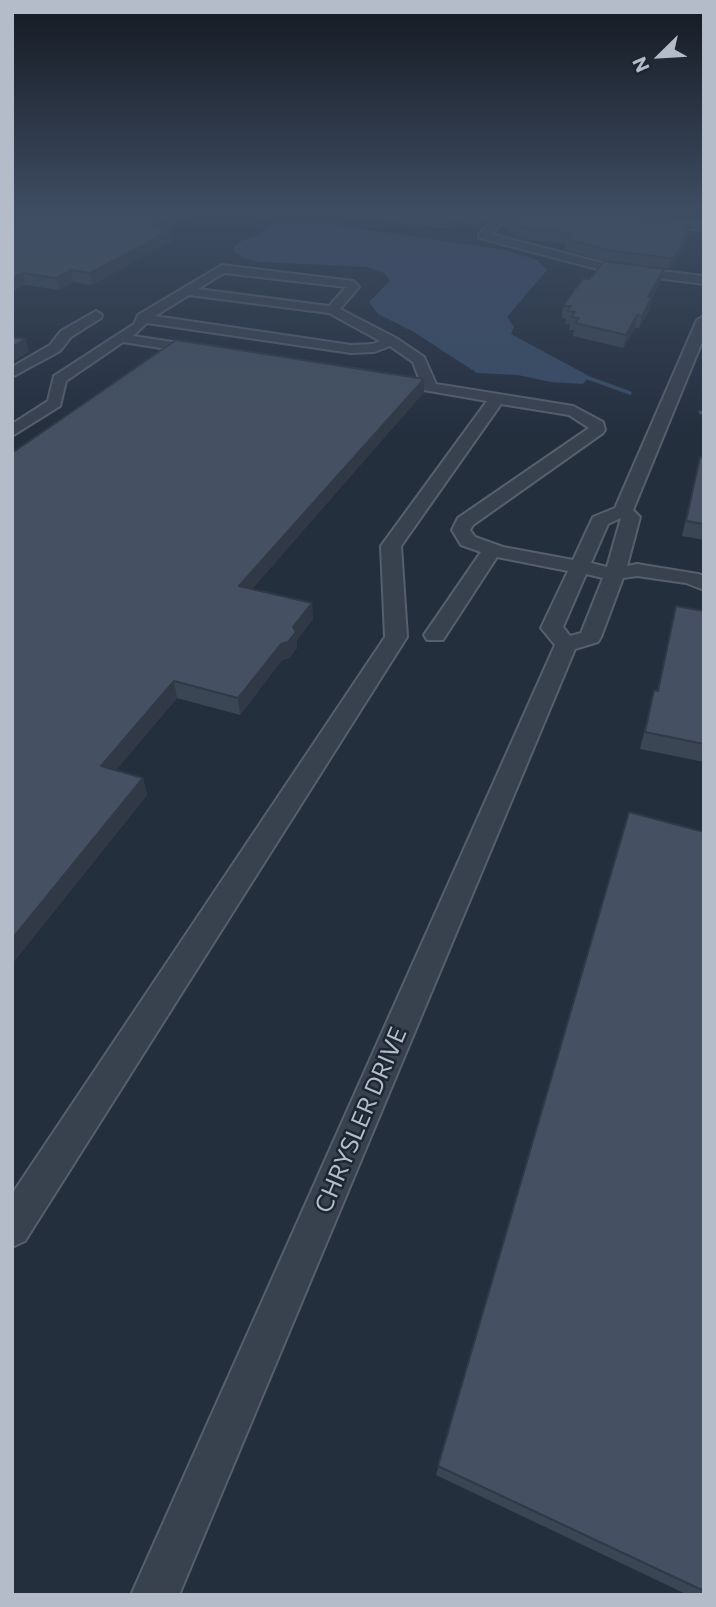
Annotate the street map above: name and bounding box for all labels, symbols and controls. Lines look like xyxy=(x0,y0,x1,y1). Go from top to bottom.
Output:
north arrow xyxy=(625,21,695,91)
text: N xyxy=(627,54,654,76)
street label: CHRYSLER DRIVE xyxy=(309,1023,413,1217)

